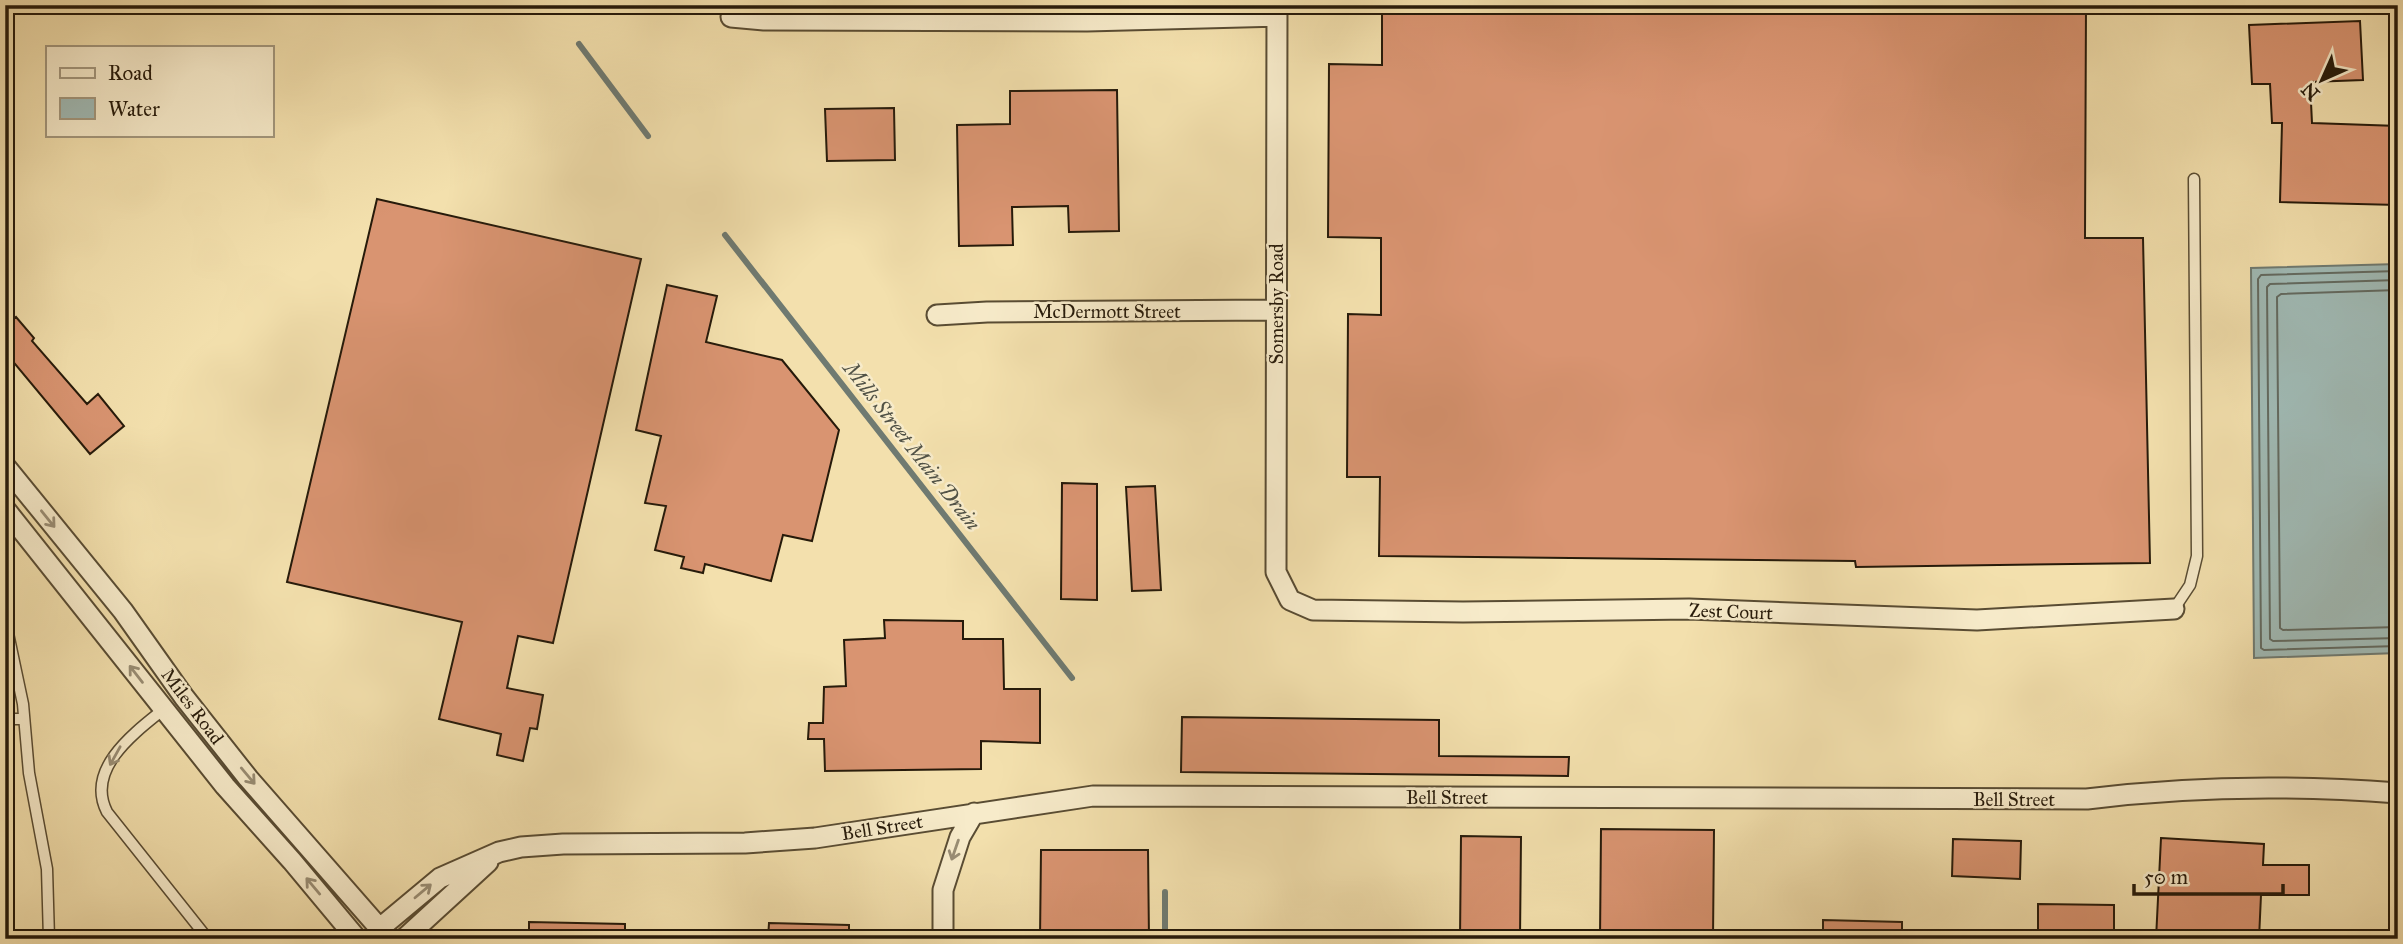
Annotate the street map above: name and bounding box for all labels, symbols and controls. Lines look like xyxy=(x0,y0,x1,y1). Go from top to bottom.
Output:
legend xyxy=(46,46,273,136)
north arrow xyxy=(2288,46,2358,116)
text: Road xyxy=(108,60,153,86)
text: N xyxy=(2296,78,2324,106)
text: Water xyxy=(108,96,160,122)
street label: Somersby Road xyxy=(1265,243,1288,364)
street label: McDermott Street xyxy=(1033,300,1181,323)
water label: Mills Street Main Drain xyxy=(837,355,986,536)
one-way arrow xyxy=(41,510,56,528)
street label: Zest Court xyxy=(1689,599,1774,624)
street label: Miles Road xyxy=(157,664,229,749)
one-way arrow xyxy=(129,665,144,684)
one-way arrow xyxy=(108,745,121,766)
one-way arrow xyxy=(240,767,255,785)
street label: Bell Street xyxy=(1406,786,1488,809)
street label: Bell Street xyxy=(1973,788,2055,811)
street label: Bell Street xyxy=(840,810,925,845)
one-way arrow xyxy=(948,838,960,860)
scale bar xyxy=(2134,853,2282,897)
text: 50 m xyxy=(2144,864,2189,890)
one-way arrow xyxy=(306,877,322,895)
one-way arrow xyxy=(414,883,432,899)

